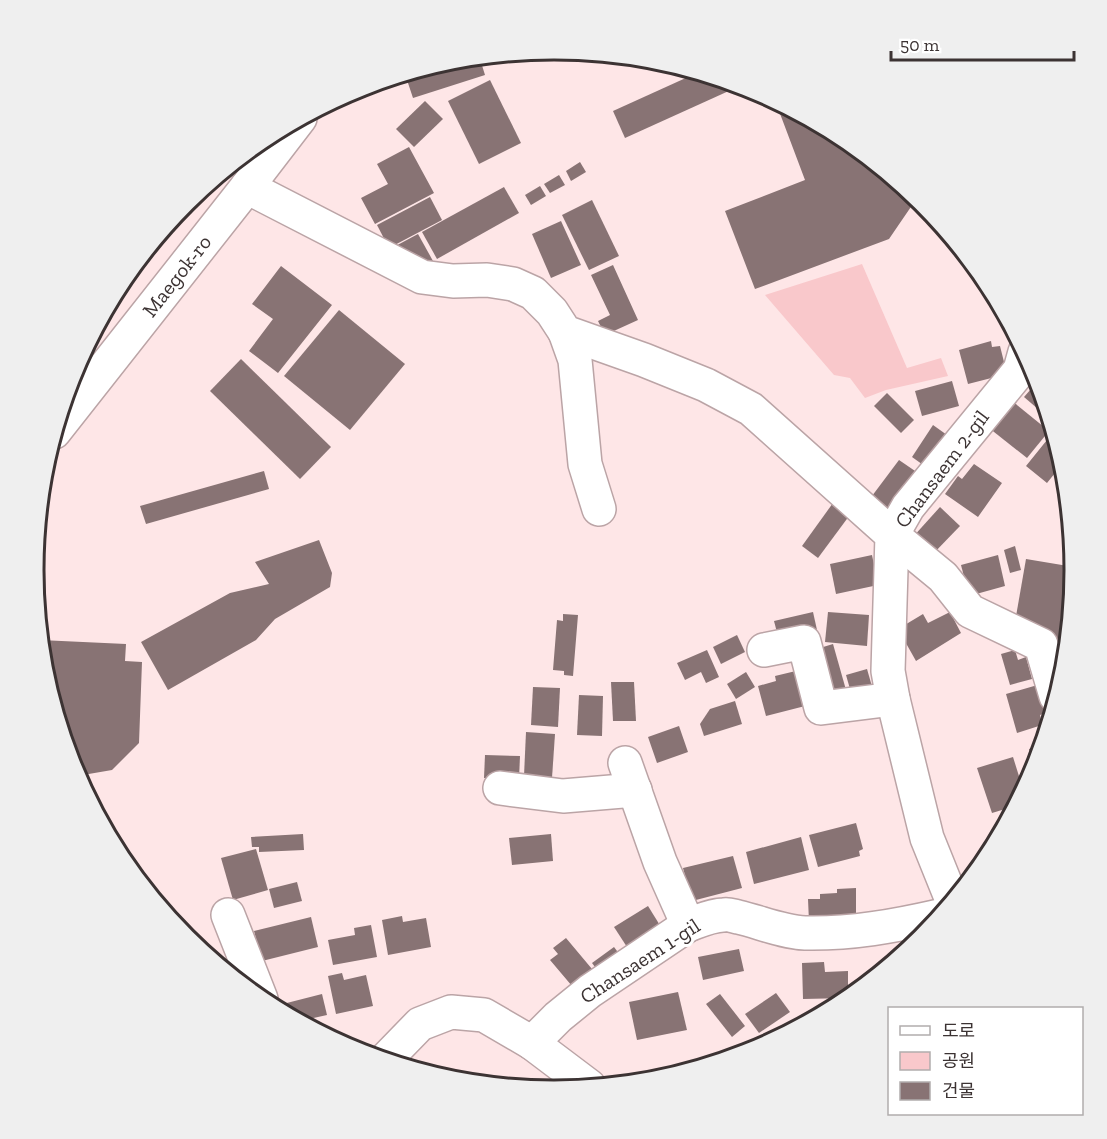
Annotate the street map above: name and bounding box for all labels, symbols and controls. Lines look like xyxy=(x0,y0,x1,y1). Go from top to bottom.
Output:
scale bar xyxy=(891,24,1074,62)
text: 50 m xyxy=(900,34,940,56)
street label: Maegok-ro xyxy=(137,230,216,322)
street label: Chansaem 2-gil xyxy=(889,405,994,532)
street label: Chansaem 1-gil xyxy=(575,912,705,1009)
legend xyxy=(888,1007,1083,1115)
text: 도로 xyxy=(942,1020,975,1042)
text: 공원 xyxy=(942,1050,975,1072)
text: 건물 xyxy=(942,1080,975,1102)

